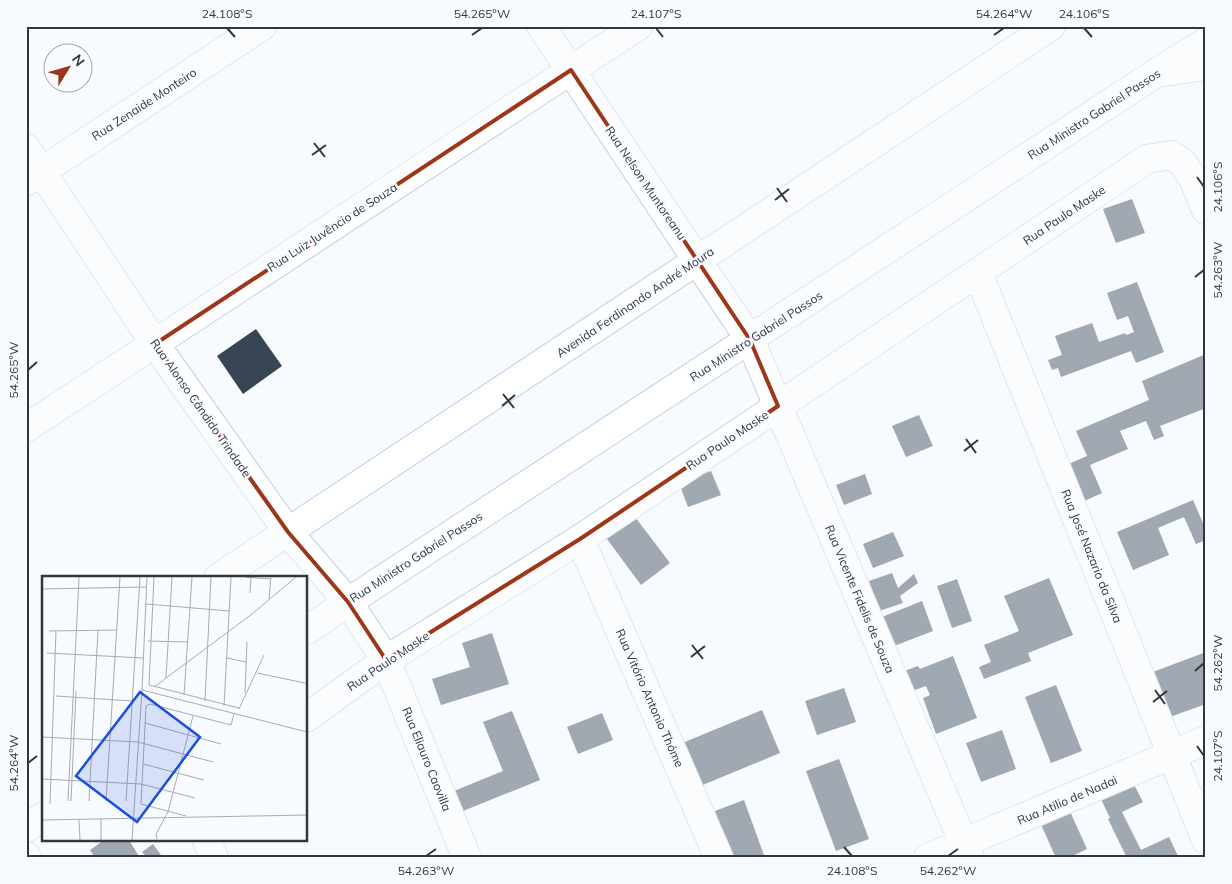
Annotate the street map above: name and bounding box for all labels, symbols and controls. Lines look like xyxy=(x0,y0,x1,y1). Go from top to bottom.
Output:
text: 24.108°S xyxy=(202,6,252,21)
text: 54.265°W xyxy=(454,6,510,21)
text: 24.107°S xyxy=(631,6,681,21)
text: 54.264°W xyxy=(976,6,1032,21)
text: 24.106°S xyxy=(1059,6,1109,21)
north arrow xyxy=(42,42,92,92)
text: N xyxy=(68,51,89,70)
street label: Rua Zenaide Monteiro xyxy=(89,64,199,143)
street label: Rua Ministro Gabriel Passos xyxy=(1025,65,1163,163)
street label: Rua Nelson Muntoreanu xyxy=(602,123,690,243)
text: 24.106°S xyxy=(1210,162,1225,212)
street label: Rua Luiz Juvêncio de Souza xyxy=(264,179,400,275)
street label: Rua Paulo Maske xyxy=(1020,182,1108,248)
text: 54.263°W xyxy=(1210,242,1225,298)
street label: Avenida Ferdinando André Moura xyxy=(553,243,717,361)
street label: Rua Ministro Gabriel Passos xyxy=(687,287,825,385)
street label: Rua Alonso Cândido Trindade xyxy=(147,336,255,480)
text: 54.265°W xyxy=(6,342,21,398)
street label: Rua Paulo Maske xyxy=(683,407,771,473)
street label: Rua José Nazario da Silva xyxy=(1058,487,1126,625)
street label: Rua Ministro Gabriel Passos xyxy=(347,508,485,606)
street label: Rua Vicente Fidelis de Souza xyxy=(822,523,898,675)
inset map xyxy=(42,576,308,842)
street label: Rua Vitório Antonio Thóme xyxy=(613,626,687,770)
street label: Rua Paulo Maske xyxy=(344,628,432,694)
text: 54.262°W xyxy=(1210,635,1225,691)
street label: Rua Eliauro Caovilla xyxy=(399,705,455,813)
text: 24.107°S xyxy=(1210,731,1225,781)
text: 54.264°W xyxy=(6,735,21,791)
street label: Rua Atilio de Nadai xyxy=(1015,772,1119,828)
text: 54.263°W xyxy=(398,863,454,878)
text: 24.108°S xyxy=(827,863,877,878)
text: 54.262°W xyxy=(920,863,976,878)

